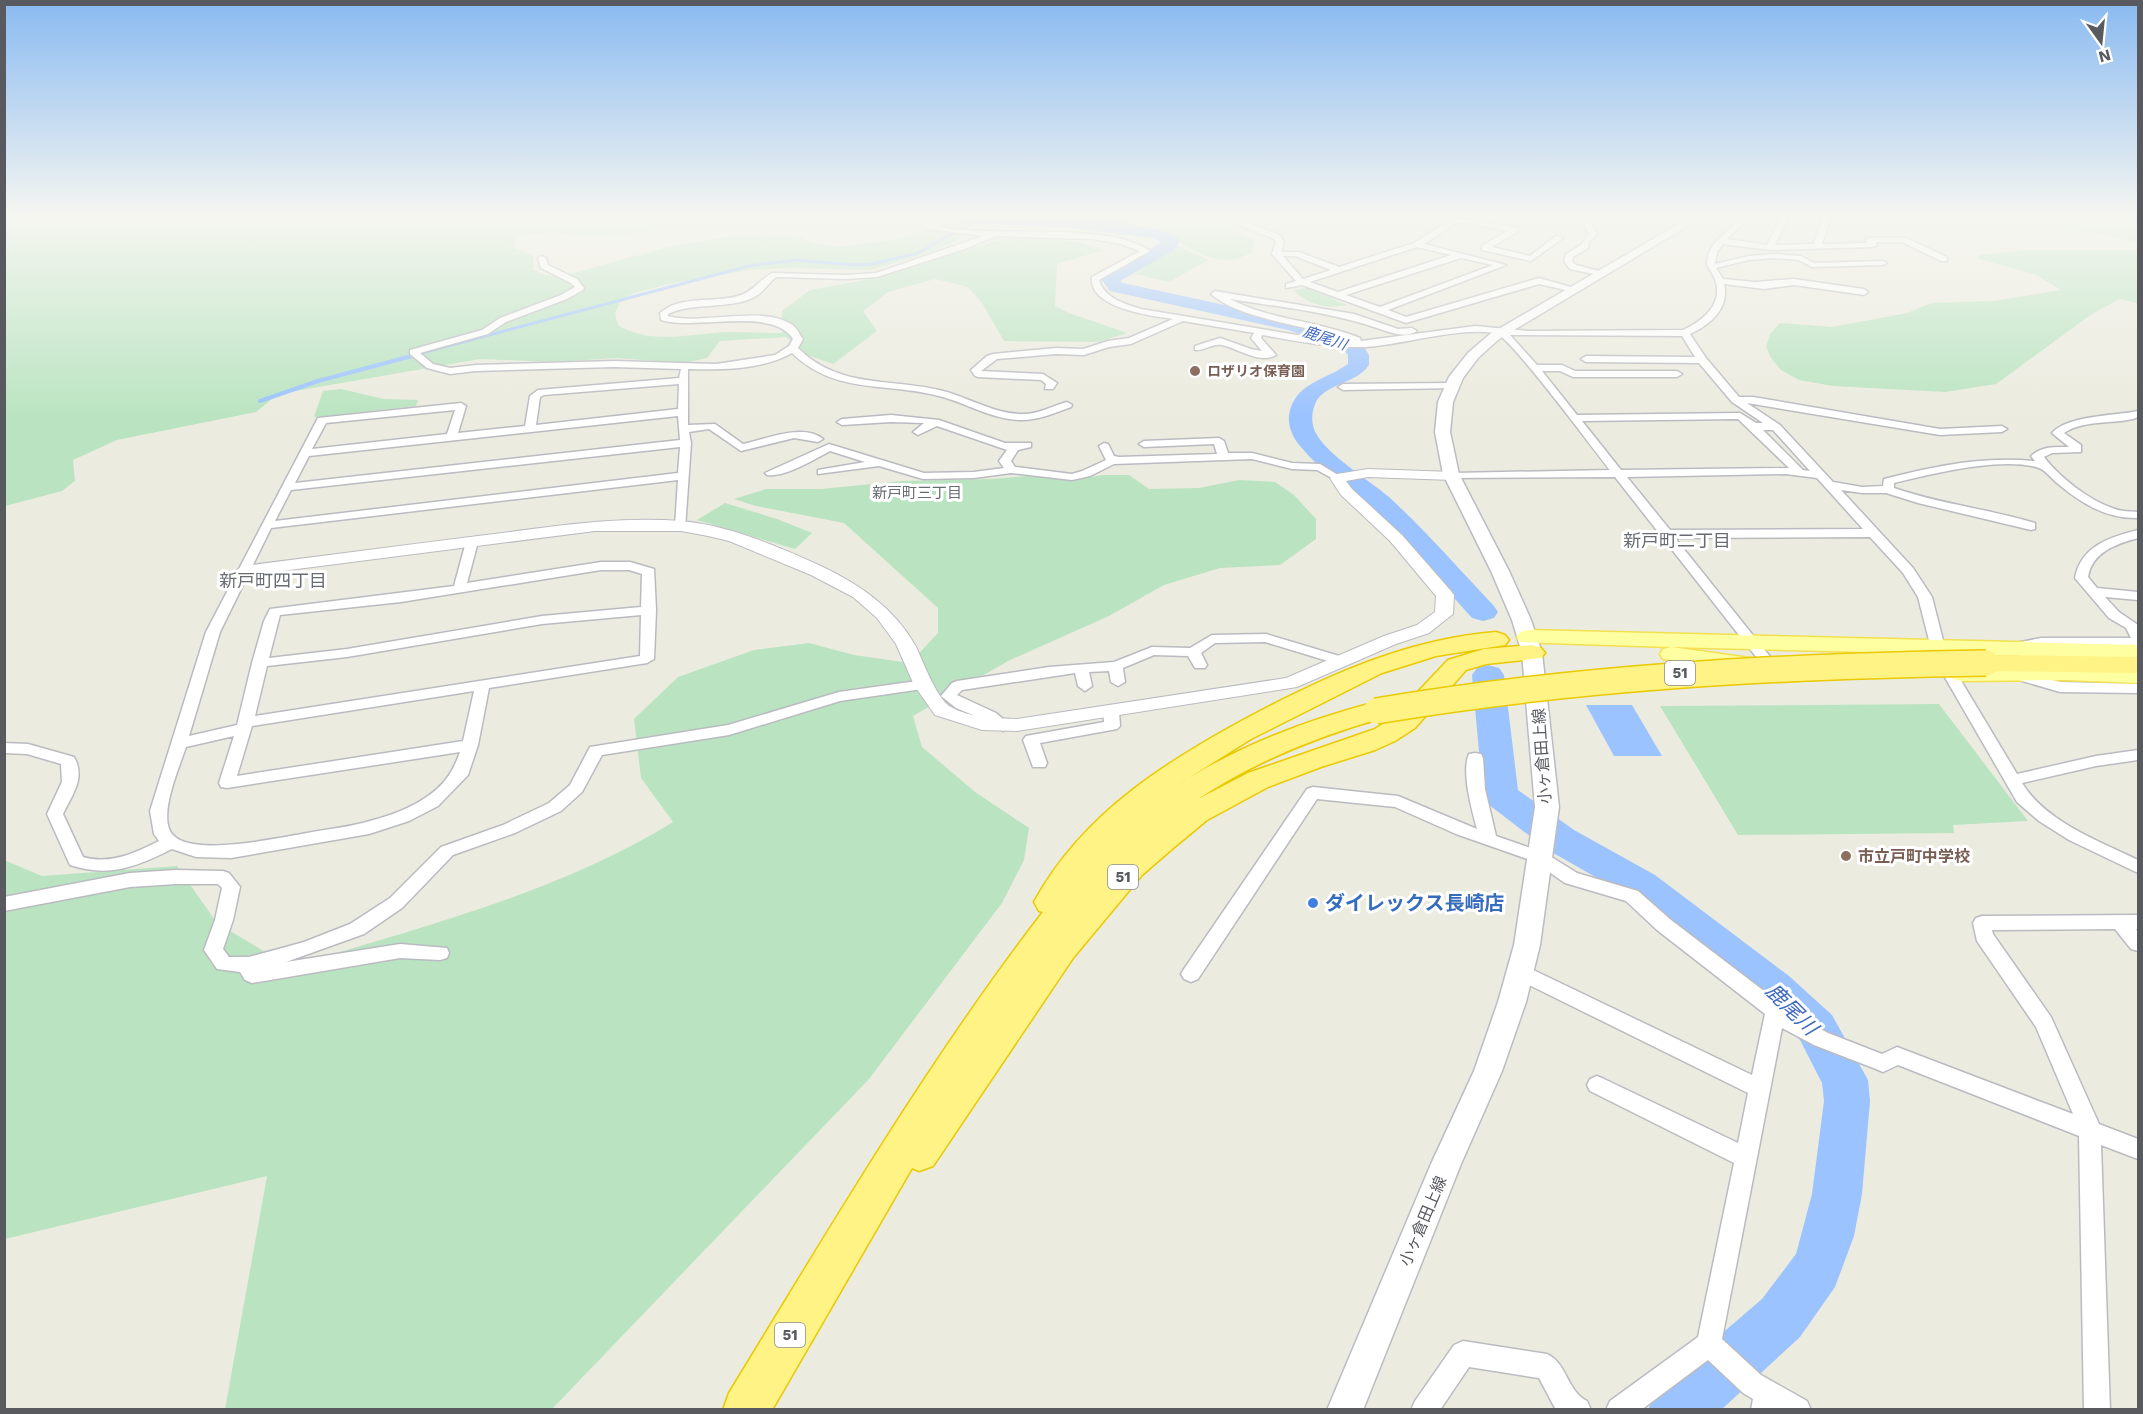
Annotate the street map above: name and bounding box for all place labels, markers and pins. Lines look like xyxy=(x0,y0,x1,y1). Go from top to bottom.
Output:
place label: ロザリオ保育園 xyxy=(1207,363,1305,379)
marker: ロザリオ保育園 xyxy=(1188,364,1202,378)
place label: 市立戸町中学校 xyxy=(1858,847,1970,866)
marker: 市立戸町中学校 xyxy=(1839,849,1853,863)
place label: ダイレックス長崎店 xyxy=(1325,891,1504,915)
marker: ダイレックス長崎店 xyxy=(1306,896,1320,910)

